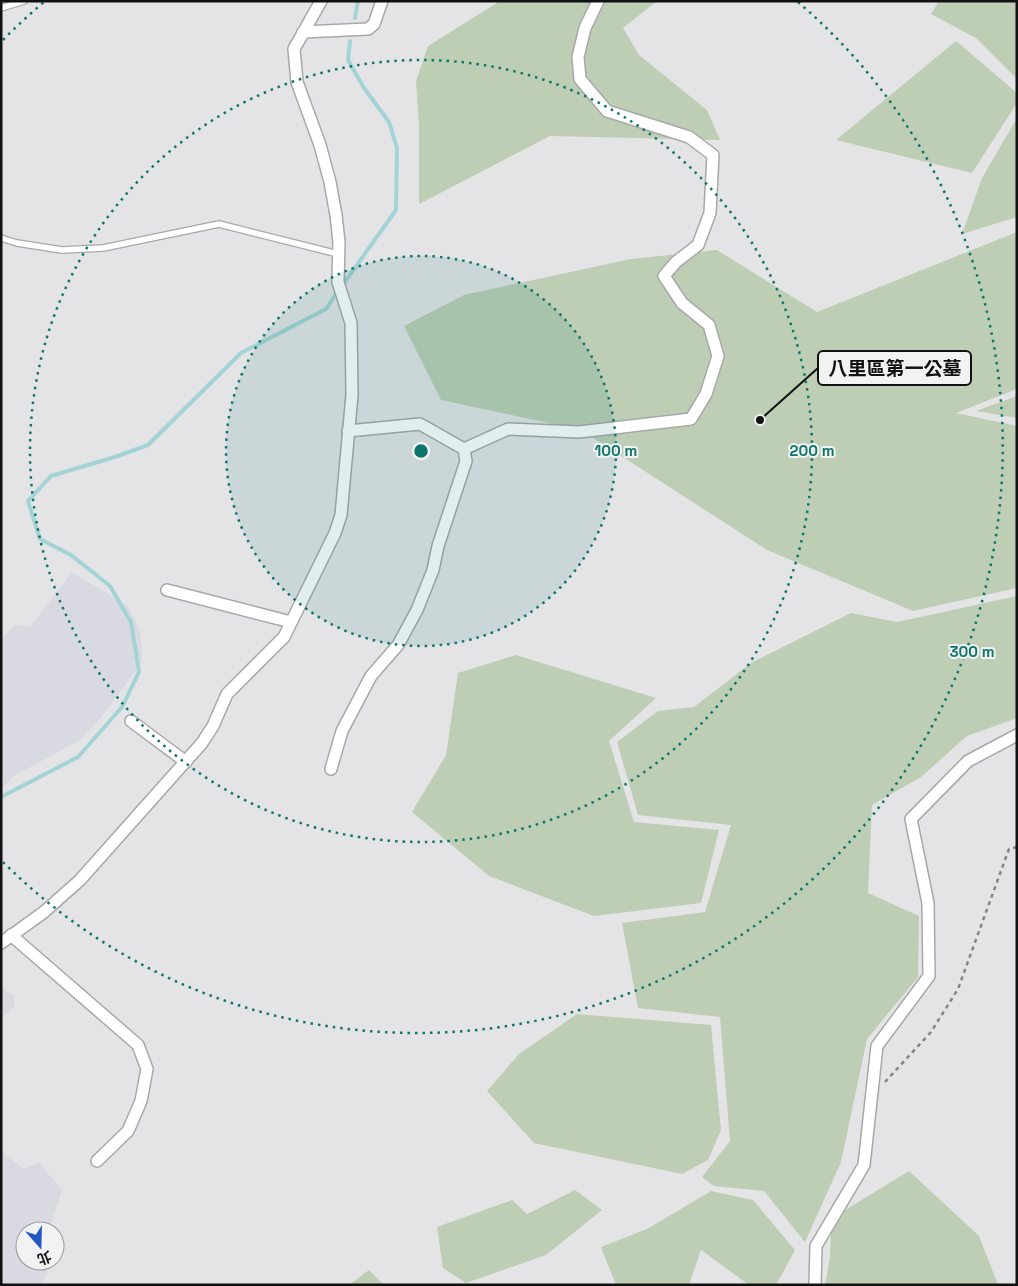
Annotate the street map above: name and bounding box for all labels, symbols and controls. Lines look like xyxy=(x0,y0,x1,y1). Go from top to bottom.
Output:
callout: 八里區第一公墓 xyxy=(818,351,971,385)
text: 八里區第一公墓 xyxy=(828,356,962,381)
text: 100 m xyxy=(595,441,637,460)
text: 200 m xyxy=(790,441,834,460)
centre of rings xyxy=(412,442,430,460)
text: 300 m xyxy=(949,642,995,661)
north arrow xyxy=(15,1221,65,1271)
text: 北 xyxy=(35,1247,54,1269)

